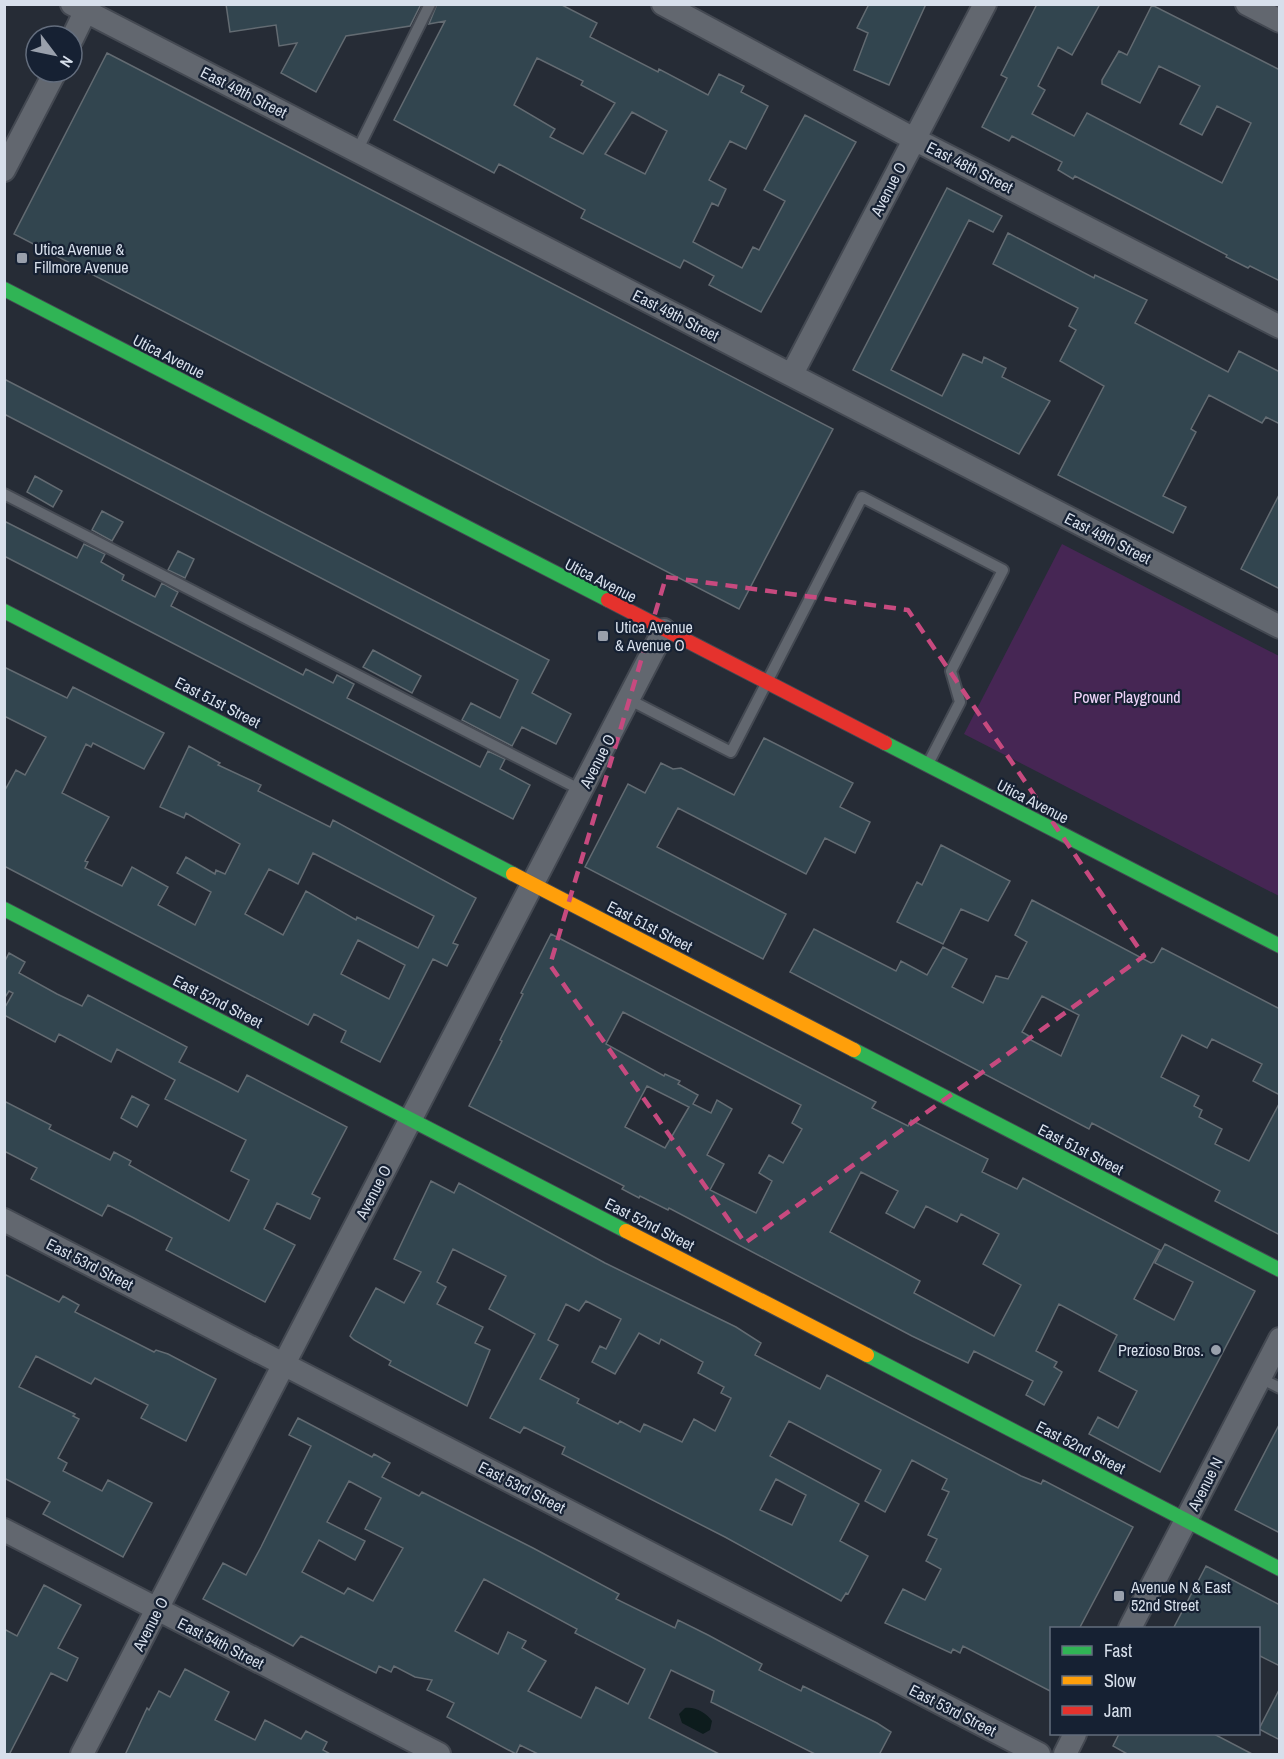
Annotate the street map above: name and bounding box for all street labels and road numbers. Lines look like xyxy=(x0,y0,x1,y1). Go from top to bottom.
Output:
street label: East 49th Street xyxy=(197,61,291,123)
street label: East 48th Street xyxy=(923,136,1017,198)
street label: Avenue O xyxy=(865,158,911,221)
street label: East 49th Street xyxy=(629,284,723,346)
street label: Utica Avenue xyxy=(129,329,209,383)
street label: East 49th Street xyxy=(1061,507,1155,569)
street label: Utica Avenue xyxy=(561,553,641,607)
street label: East 51st Street xyxy=(171,671,265,733)
street label: Avenue O xyxy=(574,730,620,793)
street label: Utica Avenue xyxy=(993,774,1073,828)
street label: East 51st Street xyxy=(603,895,697,957)
street label: East 52nd Street xyxy=(169,969,267,1033)
street label: East 51st Street xyxy=(1034,1118,1128,1180)
street label: Avenue O xyxy=(350,1161,396,1224)
street label: East 52nd Street xyxy=(601,1192,699,1256)
street label: East 53rd Street xyxy=(43,1233,138,1295)
street label: East 52nd Street xyxy=(1032,1415,1130,1479)
street label: Avenue N xyxy=(1182,1453,1228,1515)
street label: East 53rd Street xyxy=(475,1456,570,1518)
street label: Avenue O xyxy=(127,1593,173,1656)
street label: East 54th Street xyxy=(174,1612,268,1674)
street label: East 53rd Street xyxy=(906,1679,1001,1741)

